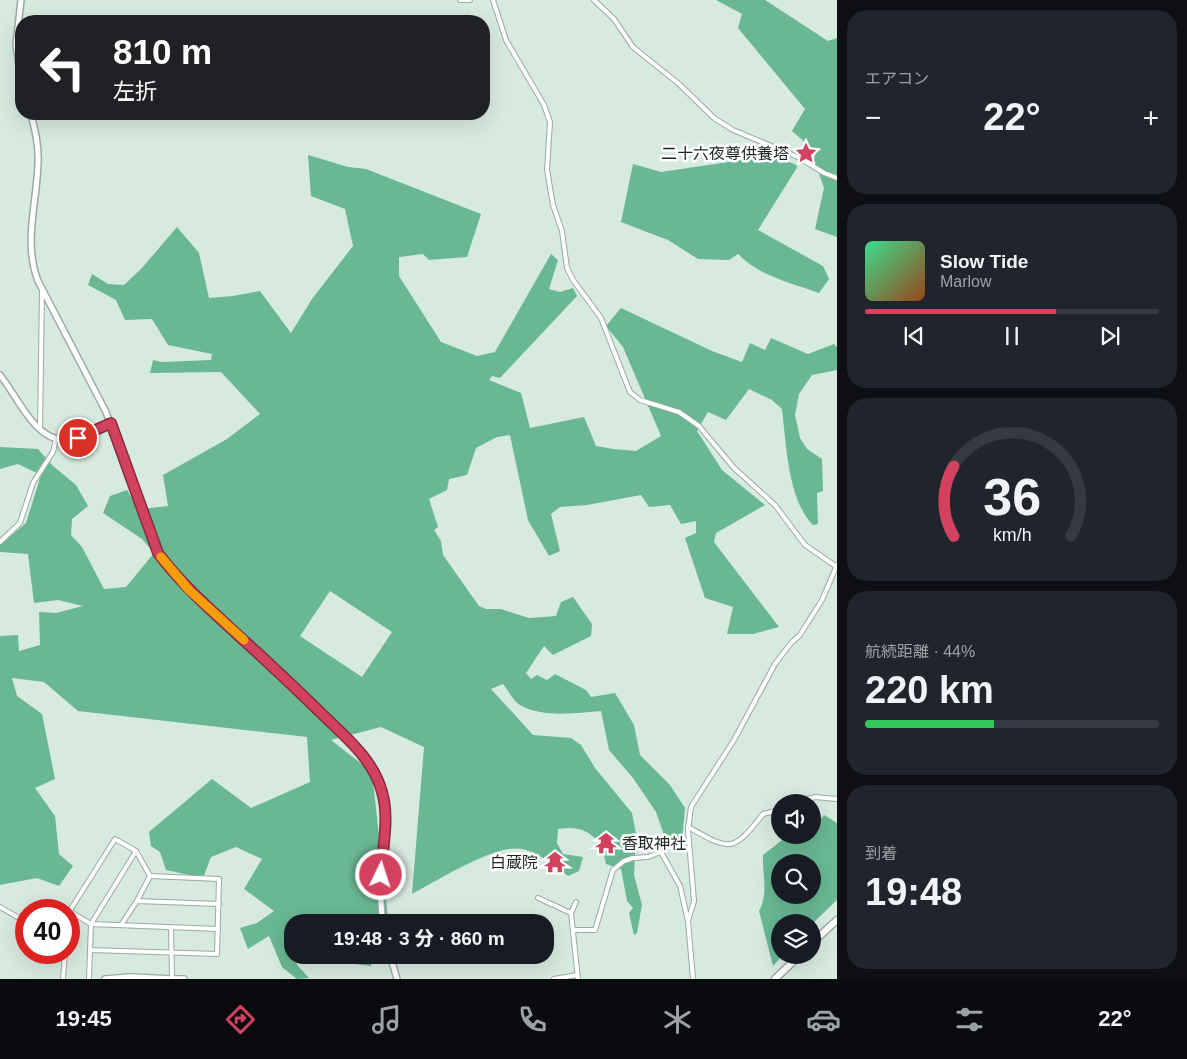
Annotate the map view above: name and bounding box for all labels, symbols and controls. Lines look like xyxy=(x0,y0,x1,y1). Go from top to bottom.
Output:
text: 810 m xyxy=(113,32,212,71)
icon: left xyxy=(30,35,95,100)
text: エアコン xyxy=(865,70,929,87)
text: 左折 xyxy=(113,79,157,104)
text: 22° xyxy=(983,96,1041,138)
text: − xyxy=(865,102,881,133)
text: + xyxy=(1143,102,1159,133)
place icon: 二十六夜尊供養塔 xyxy=(793,140,819,166)
place label: 二十六夜尊供養塔 xyxy=(661,145,789,162)
text: Slow Tide xyxy=(940,251,1028,272)
text: Marlow xyxy=(940,273,992,290)
icon: previous xyxy=(900,322,928,350)
icon: pause xyxy=(998,322,1026,350)
icon: next xyxy=(1096,322,1124,350)
pin xyxy=(57,417,99,459)
icon: arrive xyxy=(64,424,92,452)
text: 36 xyxy=(983,468,1041,526)
text: km/h xyxy=(993,525,1031,545)
text: 航続距離 · 44% xyxy=(865,643,975,660)
text: 220 km xyxy=(865,669,994,711)
map controls xyxy=(771,794,821,964)
button: sound xyxy=(771,794,821,844)
temple icon: 香取神社 xyxy=(593,830,619,856)
place label: 香取神社 xyxy=(622,835,686,852)
text: 到着 xyxy=(865,845,897,862)
position arrow xyxy=(354,848,406,900)
temple icon: 白蔵院 xyxy=(542,849,568,875)
place label: 白蔵院 xyxy=(490,854,538,871)
button: search xyxy=(771,854,821,904)
text: 19:48 xyxy=(865,871,962,913)
speed limit sign: 40 xyxy=(15,899,80,964)
button: layers xyxy=(771,914,821,964)
text: 19:48 · 3 分 · 860 m xyxy=(333,928,505,949)
icon: directions xyxy=(223,1002,258,1037)
icon: music xyxy=(369,1002,404,1037)
icon: phone xyxy=(515,1002,550,1037)
icon: climate xyxy=(660,1002,695,1037)
icon: car xyxy=(806,1002,841,1037)
icon: filters xyxy=(952,1002,987,1037)
text: 19:45 xyxy=(55,1006,112,1031)
text: 22° xyxy=(1098,1006,1131,1031)

